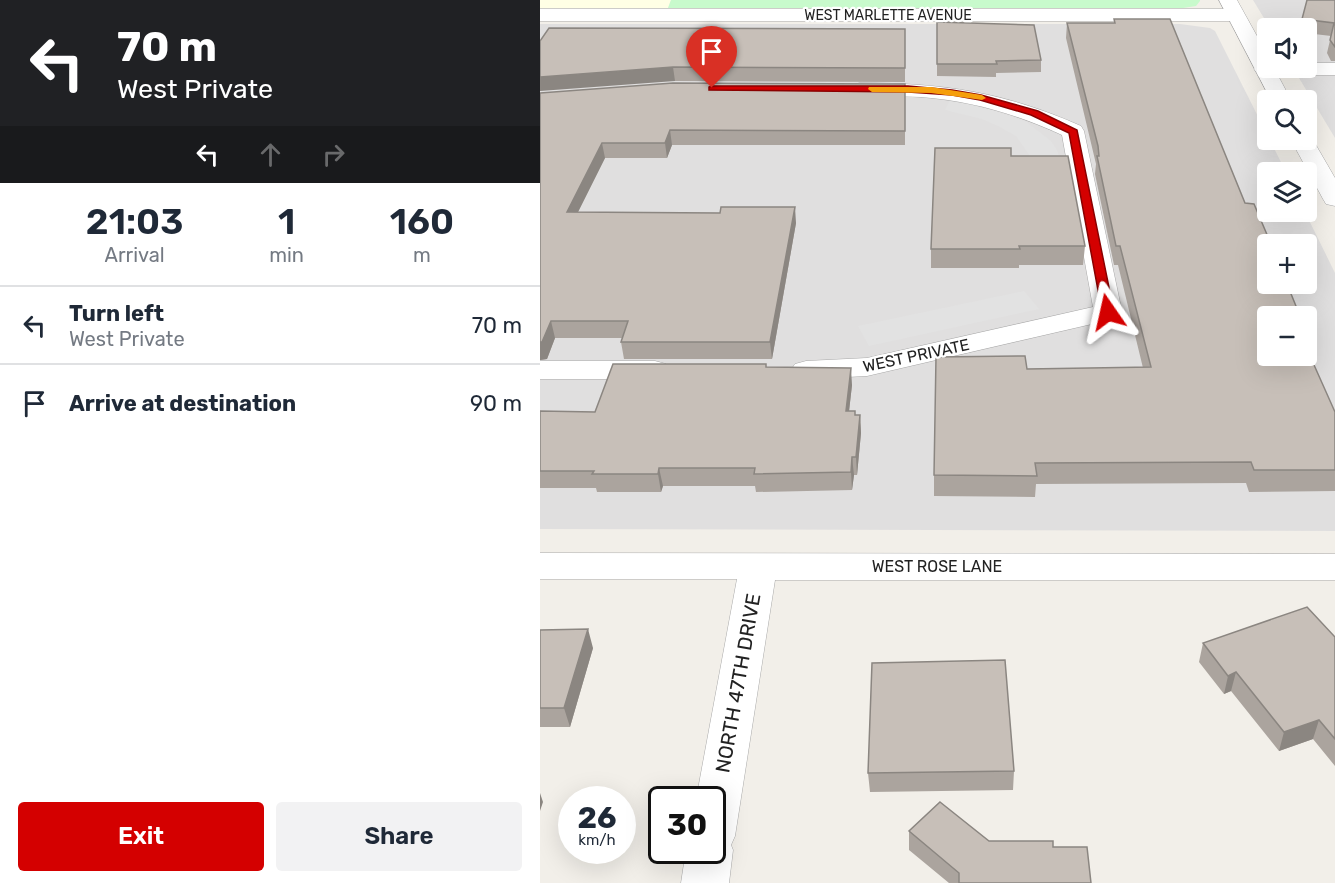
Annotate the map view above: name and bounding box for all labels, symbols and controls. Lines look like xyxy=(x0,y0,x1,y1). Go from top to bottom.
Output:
street label: WEST MARLETTE AVENUE xyxy=(804,7,972,24)
map controls xyxy=(1257,18,1317,366)
button: sound xyxy=(1257,18,1317,78)
text: 70 m xyxy=(117,22,217,72)
icon: left xyxy=(18,24,96,102)
pin xyxy=(686,26,737,88)
icon: arrive xyxy=(695,35,728,68)
text: West Private xyxy=(117,73,273,105)
button: search xyxy=(1257,90,1317,150)
icon: left xyxy=(191,138,224,171)
icon: ahead xyxy=(254,138,287,171)
icon: right xyxy=(317,138,350,171)
button: layers xyxy=(1257,162,1317,222)
text: 21:03 xyxy=(86,200,183,243)
text: 1 xyxy=(278,200,295,243)
text: 160 xyxy=(390,200,454,243)
button: + xyxy=(1257,234,1317,294)
text: Arrival xyxy=(105,243,165,267)
text: min xyxy=(269,243,304,267)
text: m xyxy=(413,243,431,267)
position arrow xyxy=(1076,280,1140,344)
text: Turn left xyxy=(69,300,164,327)
button: − xyxy=(1257,306,1317,366)
icon: left xyxy=(18,309,51,342)
text: 70 m xyxy=(472,312,522,339)
text: West Private xyxy=(69,327,185,351)
street label: WEST PRIVATE xyxy=(861,335,971,376)
icon: arrive xyxy=(18,387,51,420)
text: Arrive at destination xyxy=(69,390,296,417)
text: 90 m xyxy=(470,390,522,417)
street label: WEST ROSE LANE xyxy=(872,557,1002,576)
street label: NORTH 47TH DRIVE xyxy=(710,591,766,775)
speed limit sign: 30 xyxy=(648,786,726,864)
text: 26 xyxy=(577,800,617,836)
button: Exit xyxy=(18,802,264,871)
button: Share xyxy=(276,802,522,871)
text: km/h xyxy=(578,831,616,849)

